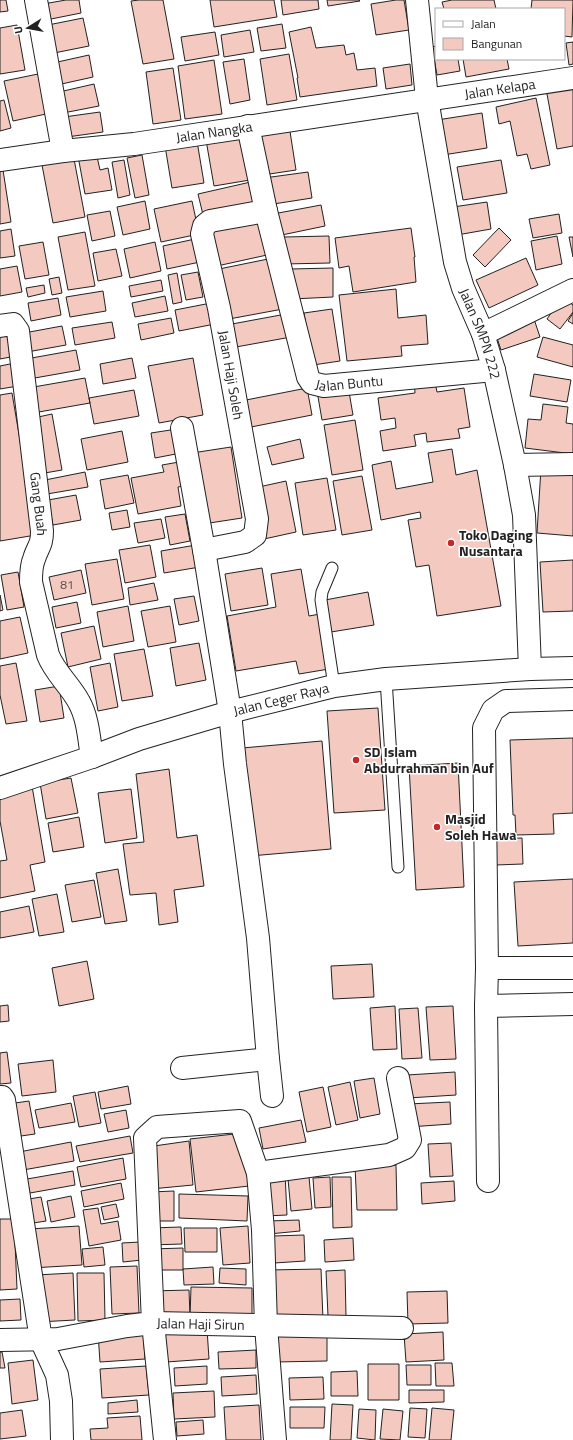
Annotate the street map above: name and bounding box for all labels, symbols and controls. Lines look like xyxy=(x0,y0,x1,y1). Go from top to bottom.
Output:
north arrow xyxy=(8,8,48,48)
legend xyxy=(435,8,565,60)
text: Jalan xyxy=(471,14,496,33)
text: U xyxy=(10,25,27,35)
text: Bangunan xyxy=(471,34,522,53)
street label: Jalan Kelapa xyxy=(463,73,537,104)
street label: Jalan Nangka xyxy=(174,115,254,148)
street label: Jalan SMPN 222 xyxy=(454,285,507,381)
street label: Jalan Haji Soleh xyxy=(213,329,250,421)
street label: Jalan Buntu xyxy=(313,369,384,396)
street label: Gang Buah xyxy=(25,471,53,536)
place label: Toko Daging Nusantara xyxy=(459,524,533,561)
marker: Toko Daging Nusantara xyxy=(446,538,456,548)
house number: 81 xyxy=(60,575,74,594)
street label: Jalan Ceger Raya xyxy=(231,677,331,721)
place label: SD Islam Abdurrahman bin Auf xyxy=(364,741,494,778)
marker: SD Islam Abdurrahman bin Auf xyxy=(351,755,361,765)
place label: Masjid Soleh Hawa xyxy=(445,808,516,845)
marker: Masjid Soleh Hawa xyxy=(432,822,442,832)
street label: Jalan Haji Sirun xyxy=(156,1312,245,1335)

